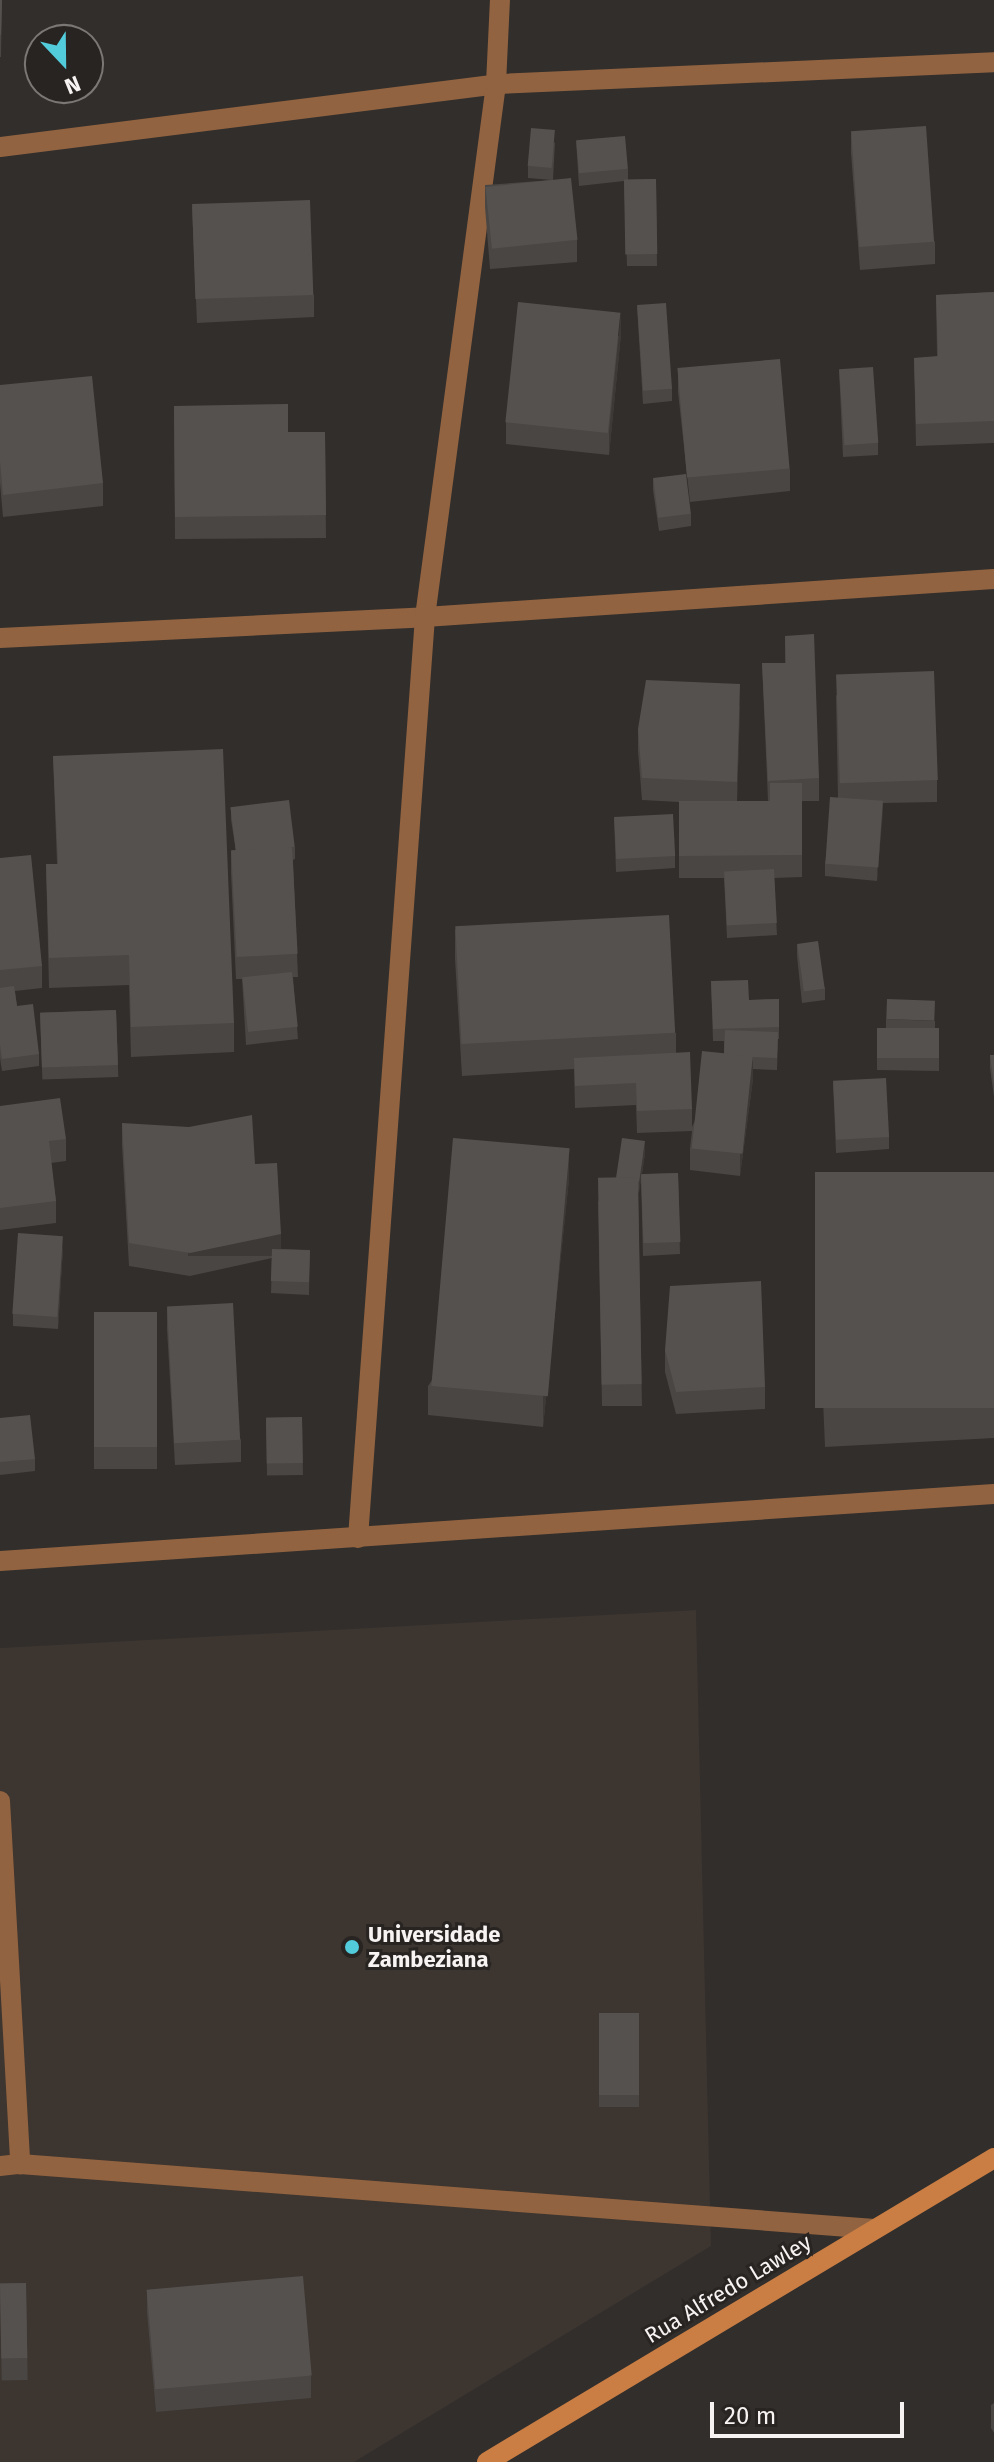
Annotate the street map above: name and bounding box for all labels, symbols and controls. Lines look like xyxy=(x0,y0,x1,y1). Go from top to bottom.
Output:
north arrow xyxy=(24,24,104,104)
text: N xyxy=(61,70,84,100)
place label: Universidade Zambeziana xyxy=(368,1921,500,1972)
marker: Universidade Zambeziana xyxy=(343,1938,361,1956)
street label: Rua Alfredo Lawley xyxy=(640,2229,816,2349)
scale bar xyxy=(714,2386,908,2436)
text: 20 m xyxy=(724,2402,776,2430)

